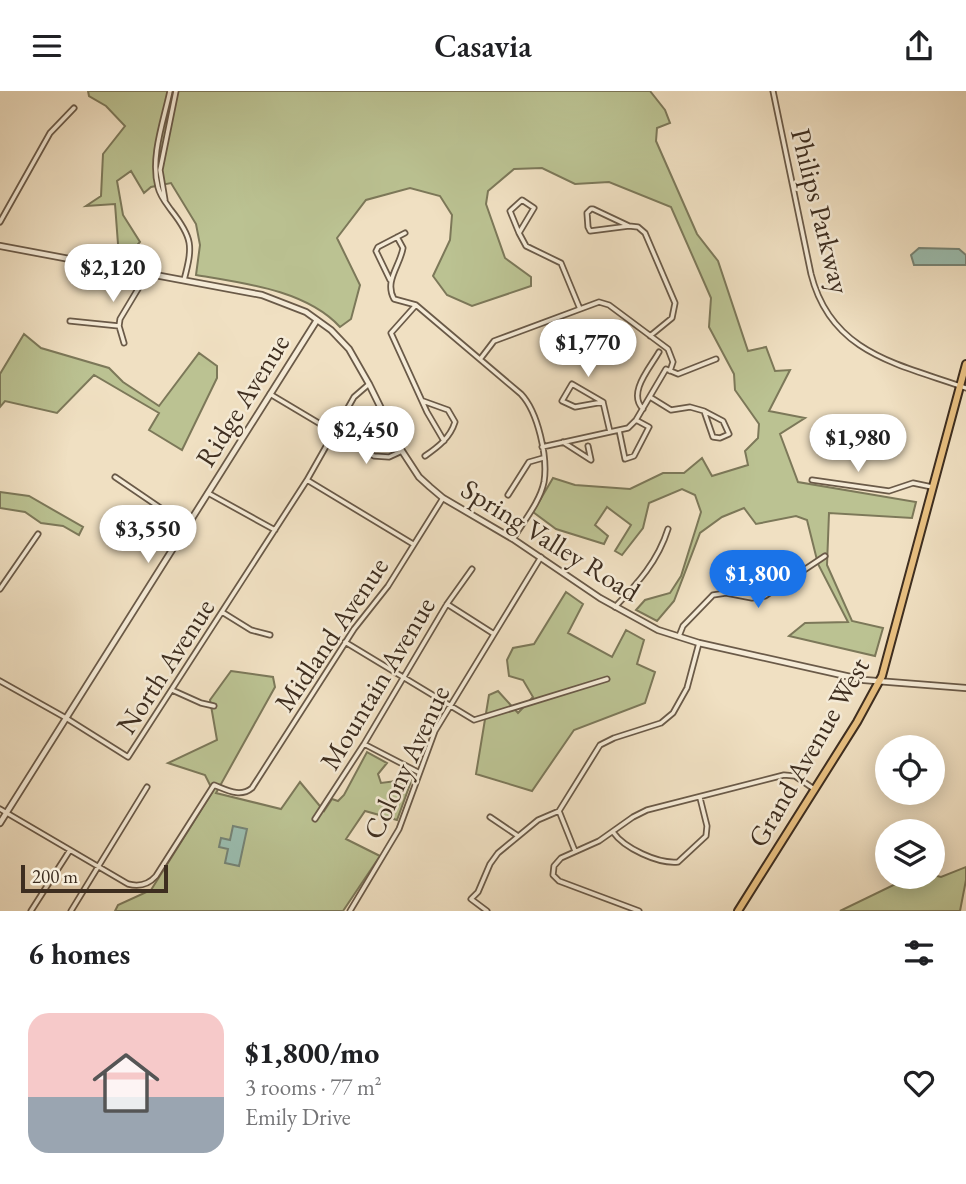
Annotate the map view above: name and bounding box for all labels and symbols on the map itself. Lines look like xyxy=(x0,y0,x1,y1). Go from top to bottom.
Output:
street label: Philips Parkway xyxy=(783,125,859,298)
pin: $2,120 xyxy=(56,245,170,304)
pin: $1,770 xyxy=(531,320,645,379)
street label: Ridge Avenue xyxy=(187,327,297,473)
pin: $2,450 xyxy=(309,407,423,466)
pin: $1,980 xyxy=(801,415,915,474)
street label: Spring Valley Road xyxy=(455,471,648,610)
pin: $3,550 xyxy=(91,505,205,565)
street label: Midland Avenue xyxy=(266,550,396,718)
pin: $1,800 xyxy=(701,551,815,610)
street label: Mountain Avenue xyxy=(311,590,443,776)
street label: North Avenue xyxy=(108,591,222,741)
street label: Grand Avenue West xyxy=(739,651,877,853)
street label: Colony Avenue xyxy=(355,679,457,845)
scale bar xyxy=(21,862,168,894)

